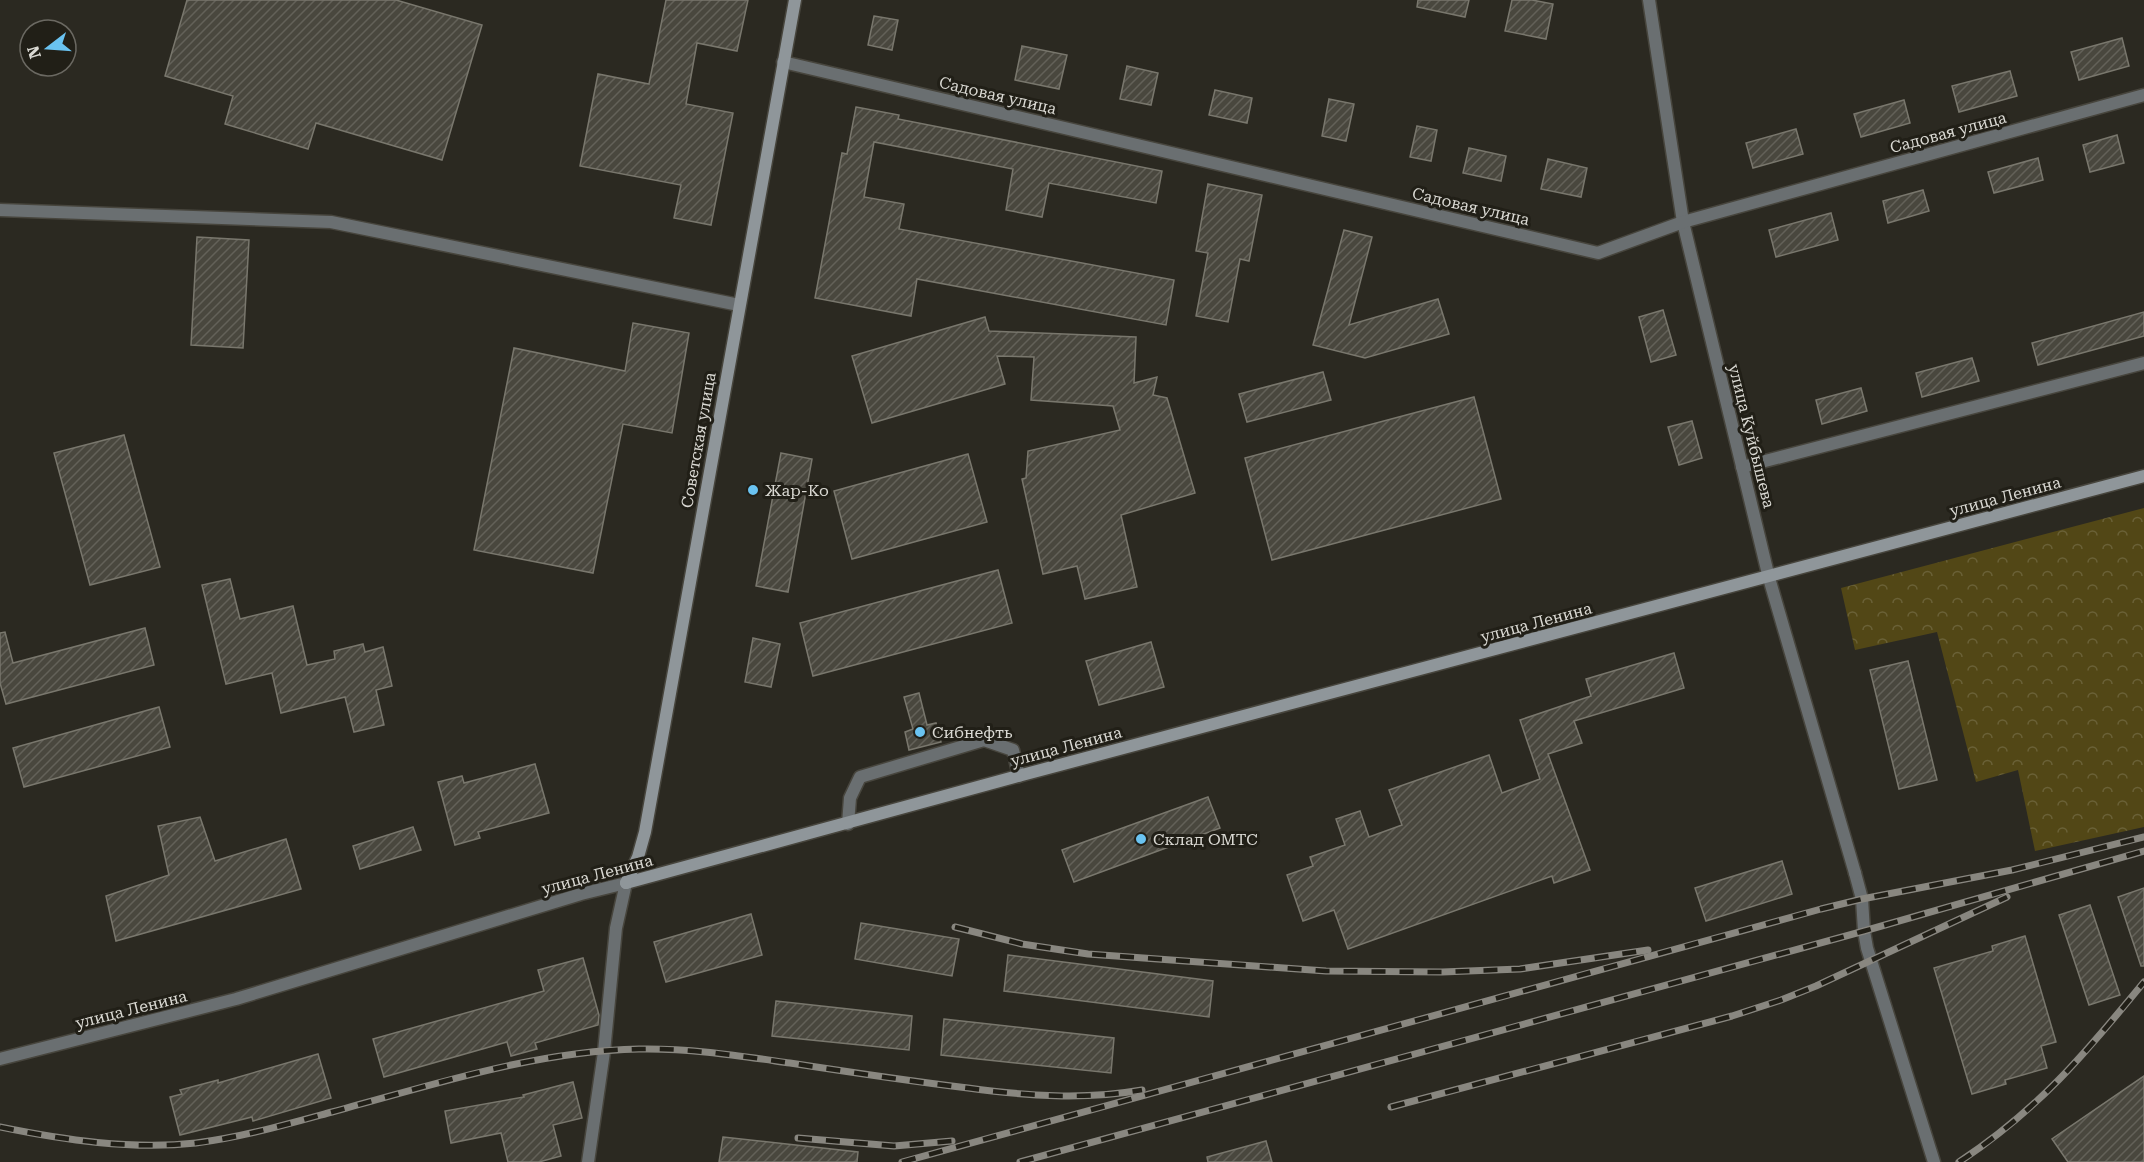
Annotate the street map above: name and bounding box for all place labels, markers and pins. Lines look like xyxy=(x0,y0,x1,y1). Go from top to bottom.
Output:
place label: Жар-Ко xyxy=(765,481,829,500)
marker: Жар-Ко xyxy=(746,483,760,497)
place label: Сибнефть xyxy=(932,723,1013,742)
marker: Сибнефть xyxy=(913,725,927,739)
place label: Склад ОМТС xyxy=(1153,830,1258,849)
marker: Склад ОМТС xyxy=(1134,832,1148,846)

